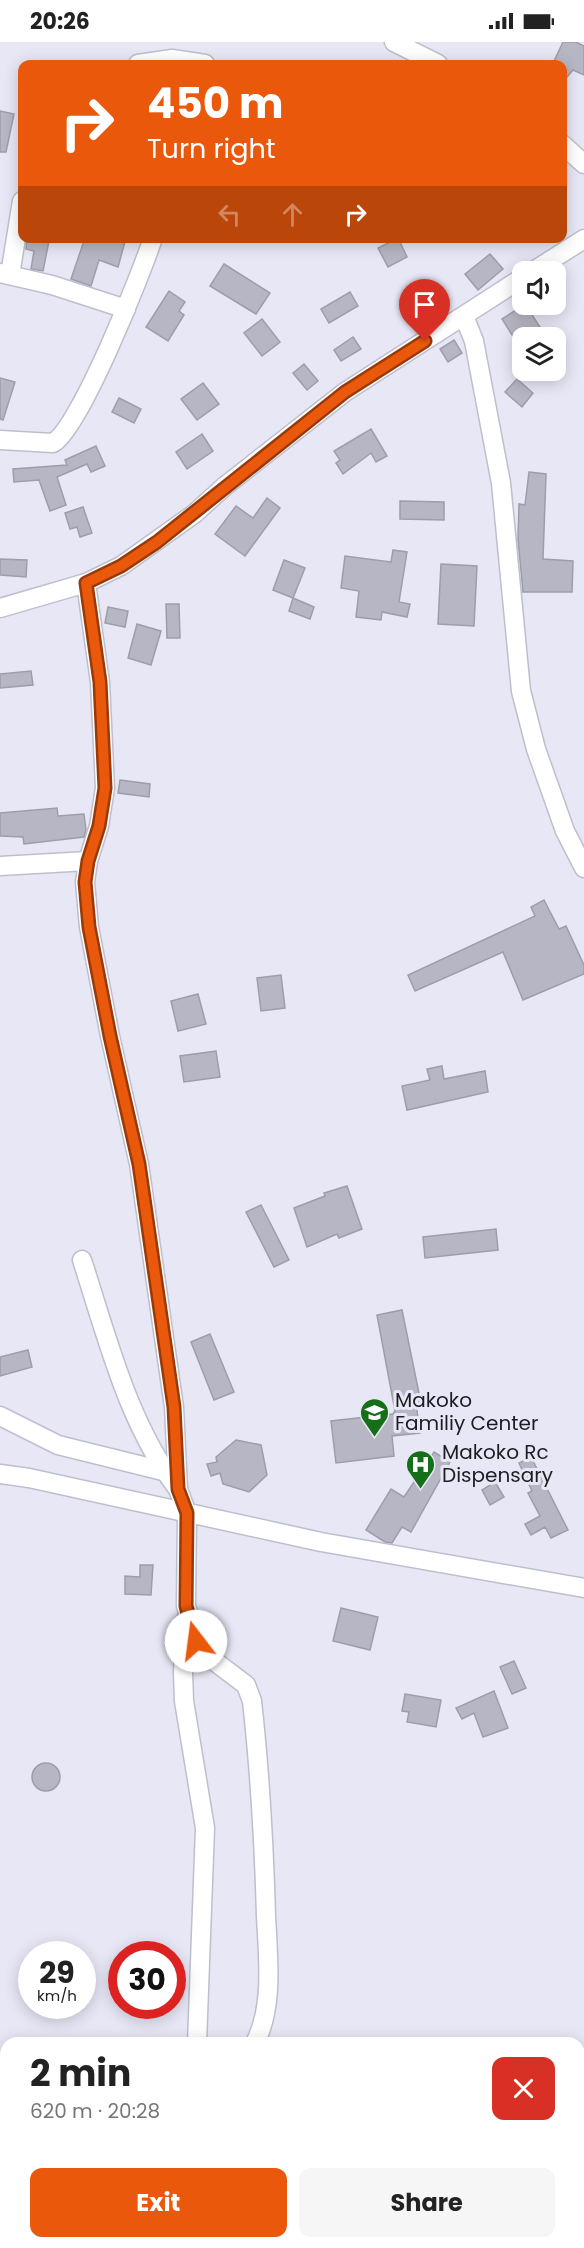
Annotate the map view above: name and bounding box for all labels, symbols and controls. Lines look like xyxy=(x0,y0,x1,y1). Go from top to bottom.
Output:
text: 20:26 xyxy=(30,6,90,37)
text: 450 m xyxy=(147,74,284,133)
icon: right xyxy=(48,84,126,162)
text: Turn right xyxy=(147,130,276,167)
icon: left xyxy=(213,198,246,231)
icon: ahead xyxy=(276,198,309,231)
icon: right xyxy=(339,198,372,231)
map controls xyxy=(512,261,566,381)
button: sound xyxy=(512,261,566,315)
pin xyxy=(399,279,450,341)
icon: arrive xyxy=(408,288,441,321)
button: layers xyxy=(512,327,566,381)
place label: Makoko Familiy Center xyxy=(395,1386,538,1437)
school or university icon: Makoko Familiy Center xyxy=(358,1396,390,1438)
place label: Makoko Rc Dispensary xyxy=(442,1438,553,1489)
hospital icon: Makoko Rc Dispensary xyxy=(405,1448,437,1490)
position arrow xyxy=(164,1609,228,1673)
speed limit sign: 30 xyxy=(108,1941,186,2019)
text: 29 xyxy=(39,1951,75,1994)
text: km/h xyxy=(37,1985,77,2006)
text: 2 min xyxy=(30,2048,131,2099)
button: close xyxy=(492,2057,555,2120)
text: 620 m · 20:28 xyxy=(30,2097,160,2125)
button: Exit xyxy=(30,2168,287,2237)
button: Share xyxy=(299,2168,555,2237)

